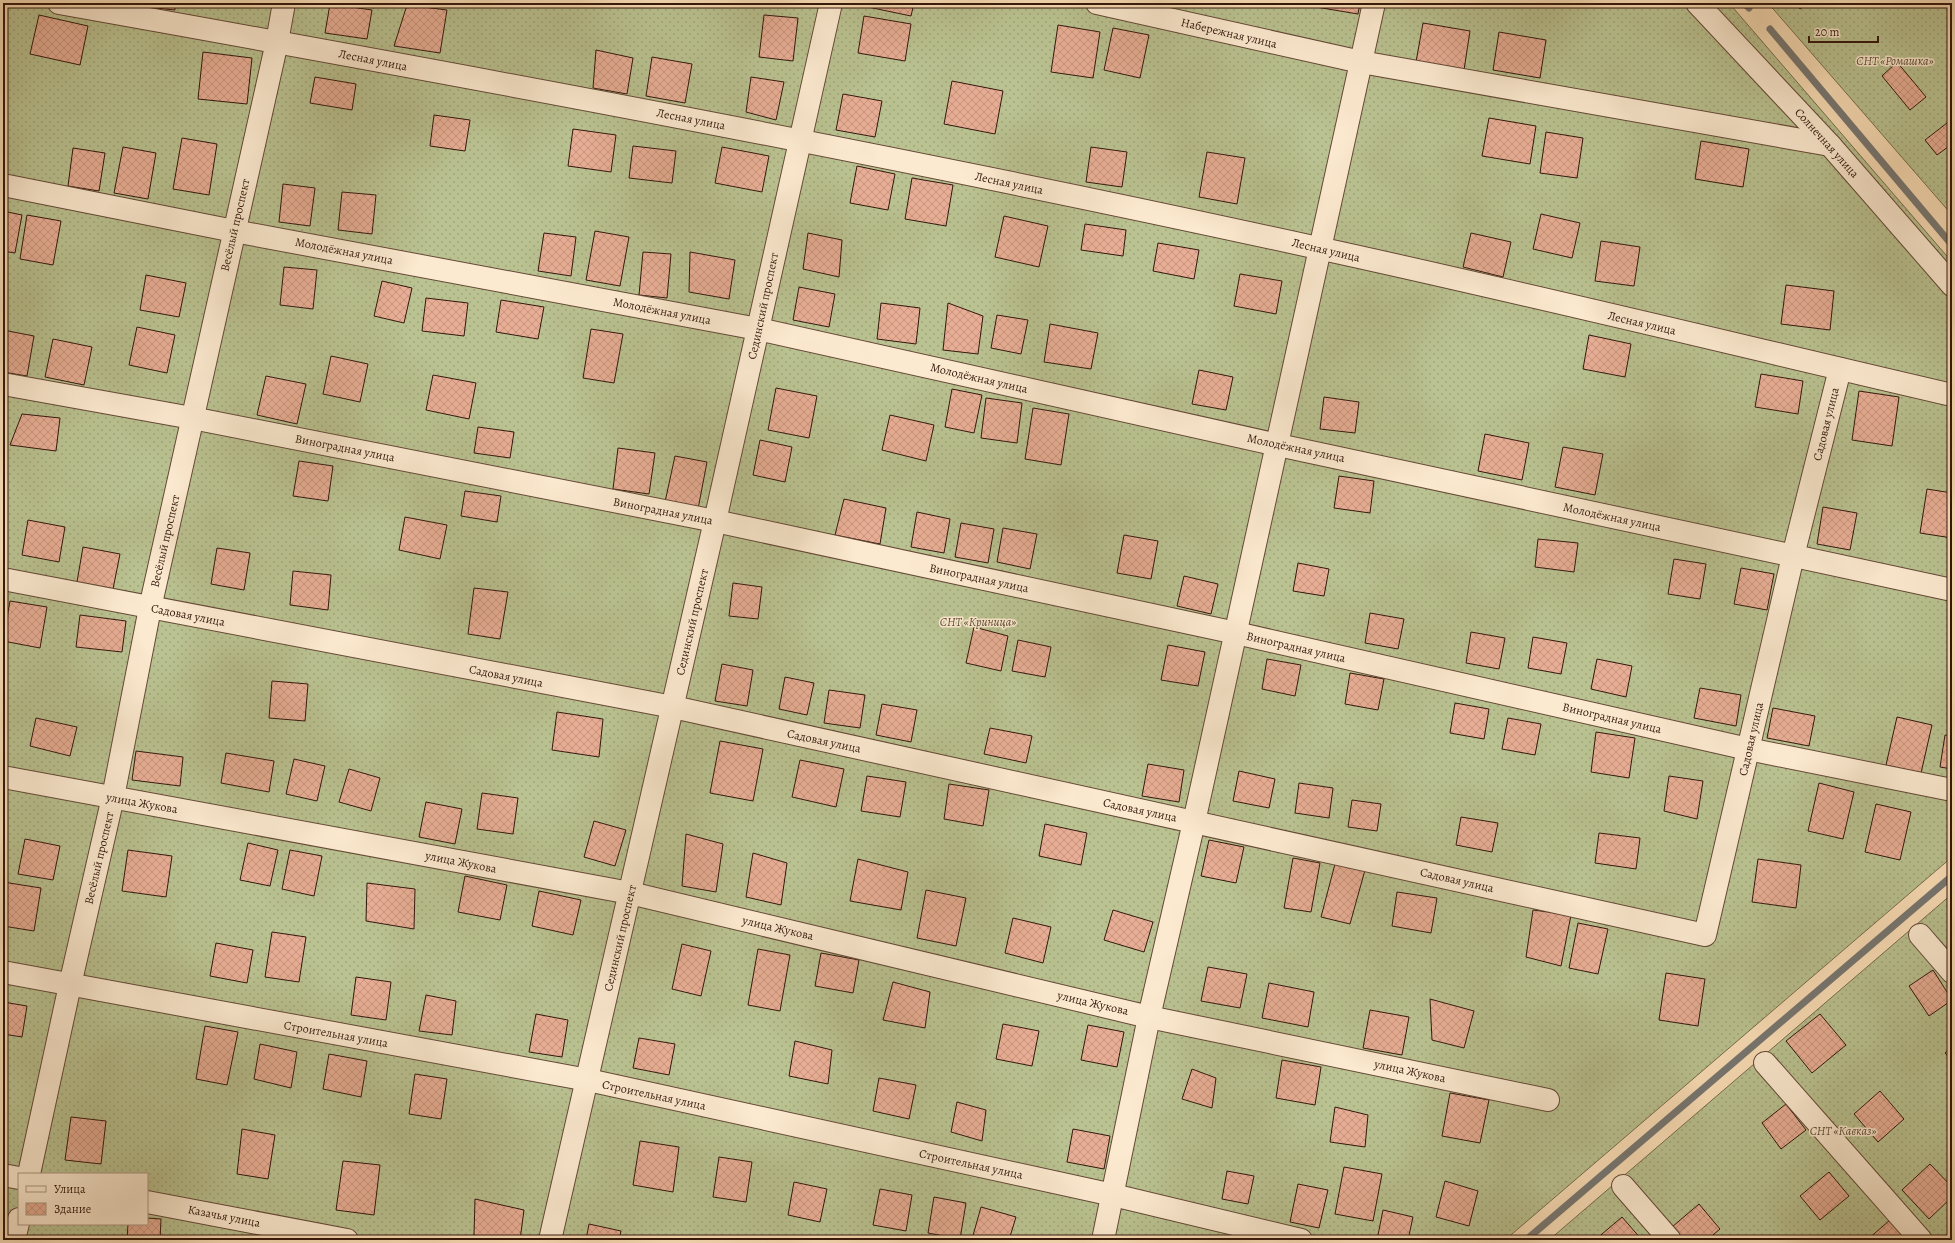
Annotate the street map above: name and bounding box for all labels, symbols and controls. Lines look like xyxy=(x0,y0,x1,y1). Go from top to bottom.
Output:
street label: Набережная улица xyxy=(1179,14,1279,52)
scale bar xyxy=(1809,18,1878,44)
text: 20 m xyxy=(1815,24,1839,40)
street label: Лесная улица xyxy=(337,46,409,75)
park label: СНТ «Ромашка» xyxy=(1856,53,1934,69)
street label: Лесная улица xyxy=(655,105,727,134)
street label: Солнечная улица xyxy=(1791,105,1863,182)
street label: Лесная улица xyxy=(973,168,1045,198)
street label: Весёлый проспект xyxy=(217,176,254,273)
street label: Молодёжная улица xyxy=(294,234,395,268)
street label: Лесная улица xyxy=(1290,234,1362,266)
street label: Сединский проспект xyxy=(744,250,782,361)
street label: Молодёжная улица xyxy=(612,294,713,328)
street label: Лесная улица xyxy=(1606,307,1678,339)
street label: Молодёжная улица xyxy=(929,359,1030,397)
street label: Садовая улица xyxy=(1809,385,1843,462)
street label: Виноградная улица xyxy=(294,430,397,466)
street label: Молодёжная улица xyxy=(1246,430,1347,466)
street label: Весёлый проспект xyxy=(147,492,184,589)
street label: Виноградная улица xyxy=(612,493,715,529)
street label: Молодёжная улица xyxy=(1562,499,1663,535)
street label: Виноградная улица xyxy=(928,560,1031,596)
street label: Сединский проспект xyxy=(672,567,712,677)
street label: Садовая улица xyxy=(150,600,227,630)
park label: СНТ «Криница» xyxy=(940,614,1016,630)
street label: Виноградная улица xyxy=(1245,628,1348,666)
street label: Садовая улица xyxy=(468,661,545,691)
street label: Виноградная улица xyxy=(1561,699,1664,737)
street label: Садовая улица xyxy=(1735,700,1767,777)
street label: Садовая улица xyxy=(786,725,863,757)
street label: улица Жукова xyxy=(104,789,179,817)
street label: Садовая улица xyxy=(1102,794,1179,826)
street label: Весёлый проспект xyxy=(81,809,118,906)
street label: улица Жукова xyxy=(423,847,498,877)
street label: Садовая улица xyxy=(1419,864,1496,896)
street label: Сединский проспект xyxy=(600,883,640,993)
street label: улица Жукова xyxy=(740,912,815,944)
street label: улица Жукова xyxy=(1055,987,1130,1019)
street label: Строительная улица xyxy=(283,1017,390,1051)
street label: улица Жукова xyxy=(1372,1055,1447,1086)
street label: Строительная улица xyxy=(601,1076,708,1114)
park label: СНТ «Кавказ» xyxy=(1810,1123,1876,1139)
street label: Строительная улица xyxy=(918,1145,1025,1183)
legend xyxy=(18,1173,148,1225)
text: Улица xyxy=(54,1181,86,1197)
text: Здание xyxy=(54,1201,91,1217)
street label: Казачья улица xyxy=(186,1201,262,1231)

